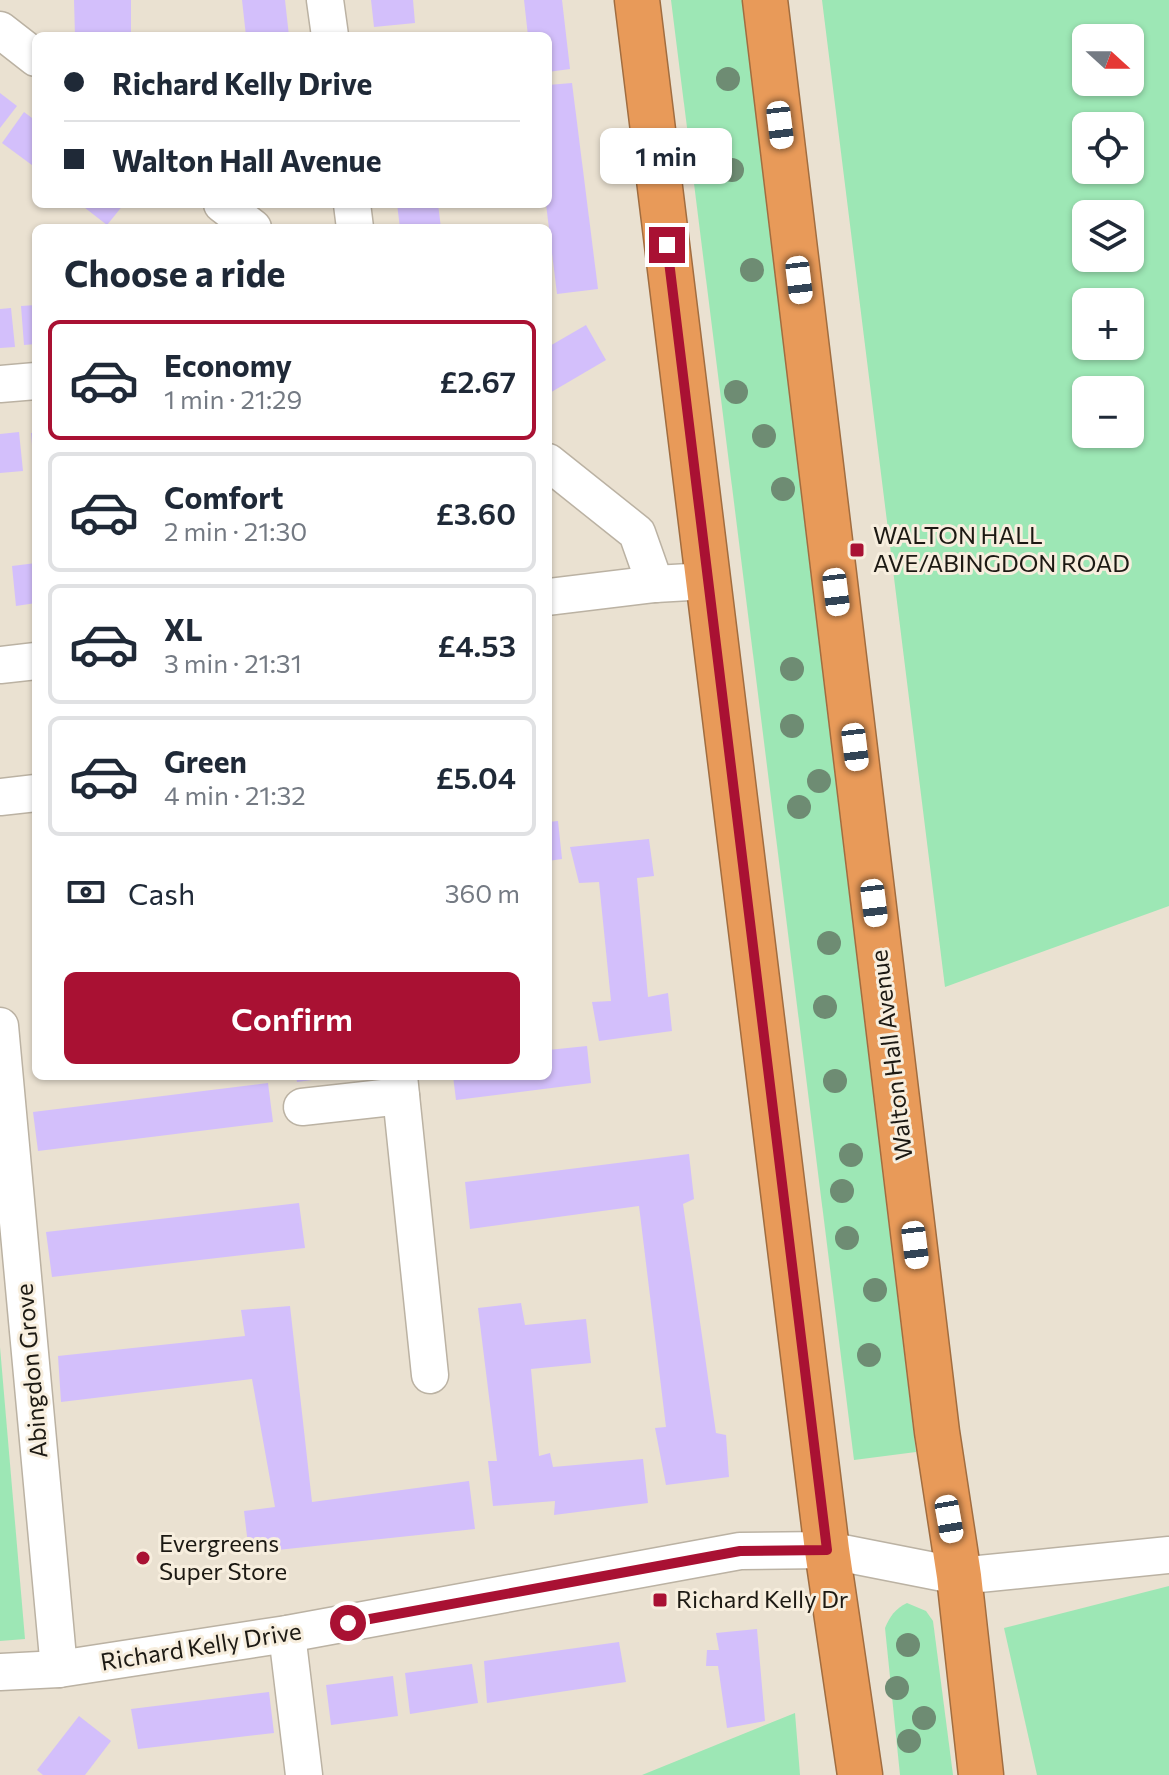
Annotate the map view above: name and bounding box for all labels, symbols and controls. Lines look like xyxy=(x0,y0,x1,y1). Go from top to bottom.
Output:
north arrow xyxy=(1072,24,1144,96)
map controls xyxy=(1072,24,1144,448)
text: Richard Kelly Drive xyxy=(112,64,372,101)
car xyxy=(765,100,795,150)
button: locate xyxy=(1072,112,1144,184)
callout: 1 min xyxy=(601,129,733,185)
text: 1 min xyxy=(635,140,697,171)
text: Walton Hall Avenue xyxy=(112,141,381,178)
button: layers xyxy=(1072,200,1144,272)
route end xyxy=(649,227,685,263)
text: Choose a ride xyxy=(64,250,285,294)
car xyxy=(784,255,814,305)
button: + xyxy=(1072,288,1144,360)
icon: car xyxy=(68,344,140,416)
text: Economy xyxy=(164,346,292,383)
text: £2.67 xyxy=(439,362,516,399)
button: − xyxy=(1072,376,1144,448)
text: 1 min · 21:29 xyxy=(164,383,302,414)
icon: car xyxy=(68,476,140,548)
text: Comfort xyxy=(164,478,283,515)
text: £3.60 xyxy=(436,494,516,531)
text: 2 min · 21:30 xyxy=(164,515,307,546)
place label: WALTON HALL AVE/ABINGDON ROAD xyxy=(873,520,1130,577)
marker: WALTON HALL AVE/ABINGDON ROAD xyxy=(848,541,866,559)
car xyxy=(821,567,851,617)
icon: car xyxy=(68,608,140,680)
text: XL xyxy=(164,610,203,647)
text: £4.53 xyxy=(437,626,516,663)
text: 3 min · 21:31 xyxy=(164,647,302,678)
car xyxy=(840,722,870,772)
icon: car xyxy=(68,740,140,812)
text: Green xyxy=(164,742,247,779)
text: £5.04 xyxy=(436,758,516,795)
text: 4 min · 21:32 xyxy=(164,779,306,810)
icon: cash xyxy=(64,870,108,914)
text: Cash xyxy=(128,874,195,911)
text: 360 m xyxy=(445,877,520,908)
car xyxy=(859,878,889,928)
street label: Walton Hall Avenue xyxy=(863,948,918,1162)
button: Confirm xyxy=(64,972,520,1064)
car xyxy=(900,1220,930,1270)
street label: Abingdon Grove xyxy=(8,1283,53,1460)
car xyxy=(933,1493,965,1545)
place label: Evergreens Super Store xyxy=(159,1528,287,1585)
marker: Evergreens Super Store xyxy=(134,1549,152,1567)
place label: Richard Kelly Dr xyxy=(676,1584,849,1613)
marker: Richard Kelly Dr xyxy=(651,1591,669,1609)
route start xyxy=(330,1605,366,1641)
street label: Richard Kelly Drive xyxy=(98,1615,303,1676)

